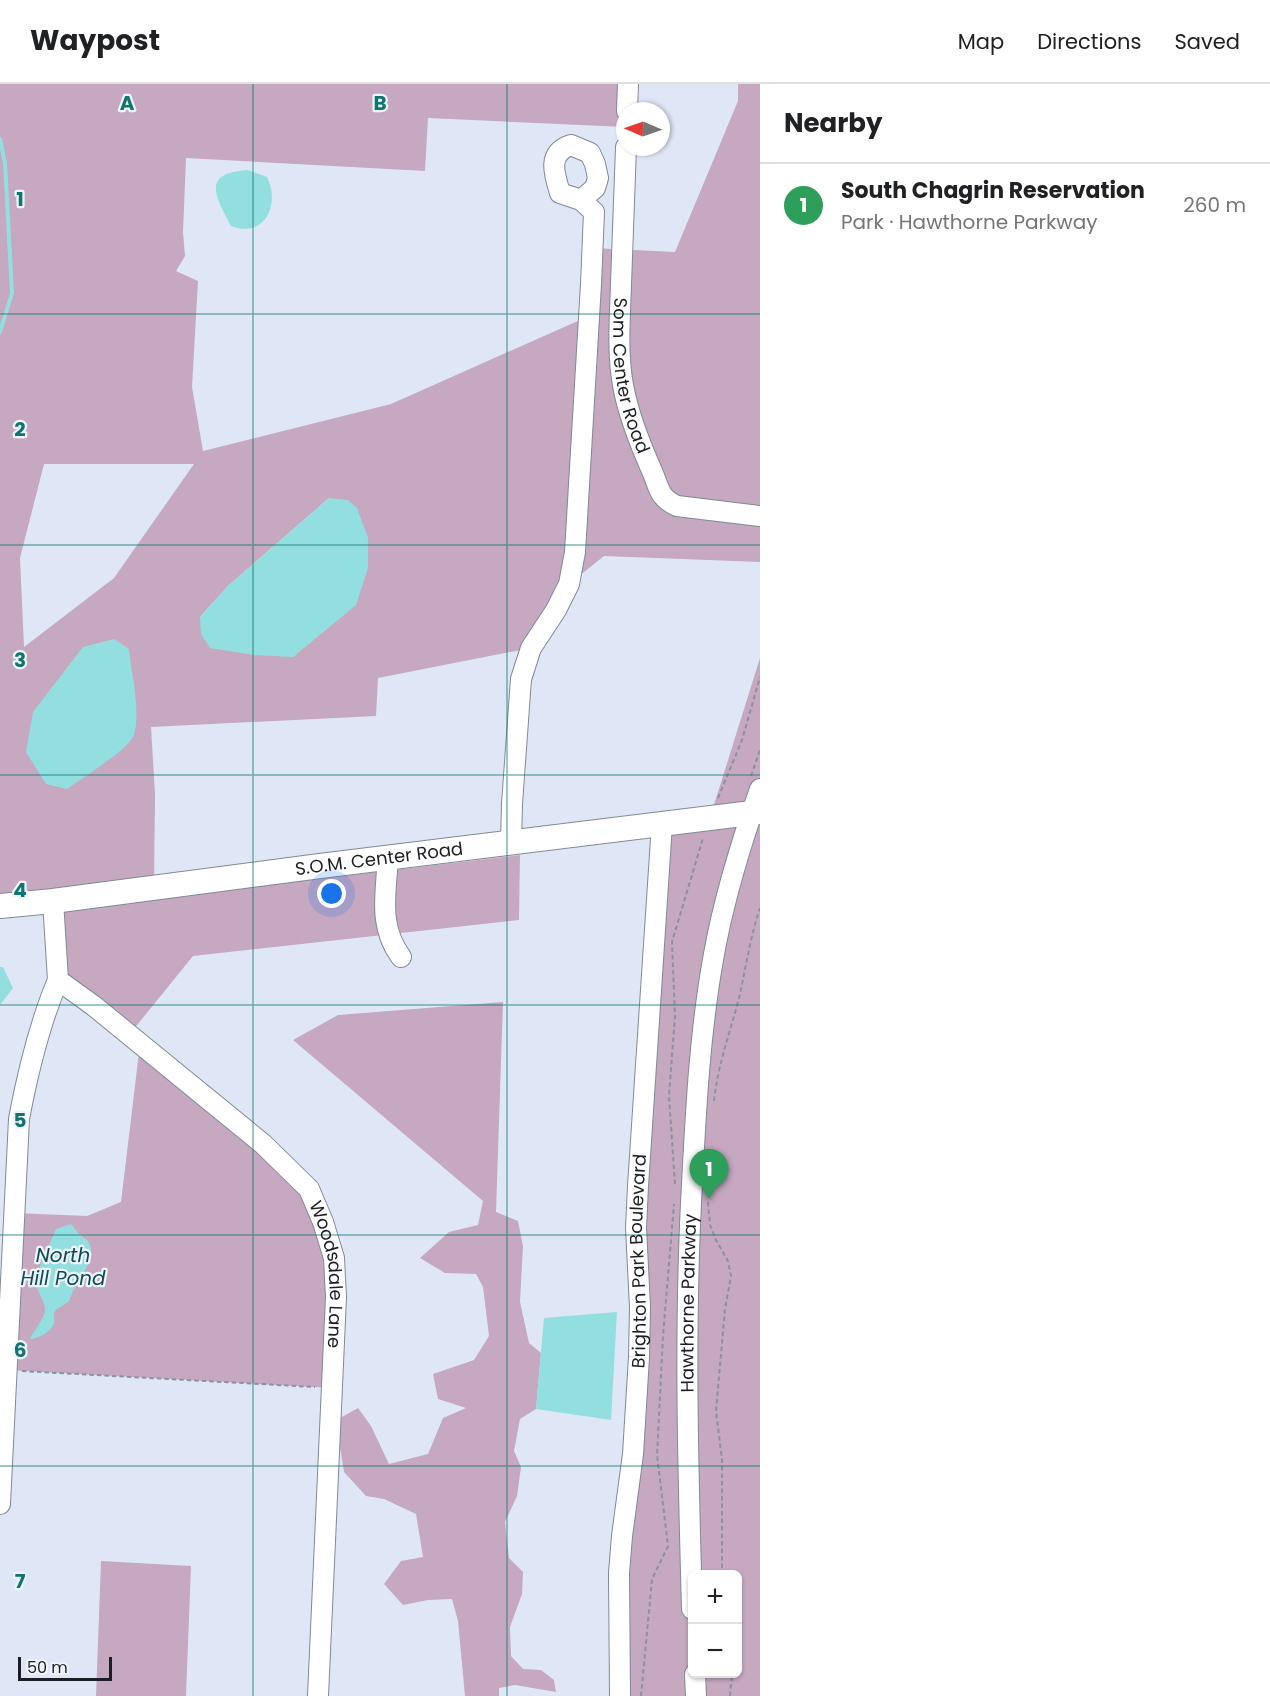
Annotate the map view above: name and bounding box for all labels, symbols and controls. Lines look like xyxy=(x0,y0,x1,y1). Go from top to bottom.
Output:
text: Waypost xyxy=(30,21,160,60)
text: Map xyxy=(958,27,1004,56)
text: Directions xyxy=(1037,27,1141,56)
text: Saved xyxy=(1174,27,1240,56)
text: A xyxy=(120,89,135,117)
text: B xyxy=(373,89,387,117)
north arrow xyxy=(616,102,670,156)
text: Nearby xyxy=(784,105,882,141)
text: South Chagrin Reservation xyxy=(841,175,1145,206)
text: 1 xyxy=(16,185,24,213)
text: 1 xyxy=(800,191,807,219)
text: 260 m xyxy=(1183,191,1246,219)
text: Park · Hawthorne Parkway xyxy=(841,208,1097,236)
street label: Som Center Road xyxy=(607,297,656,457)
text: 2 xyxy=(14,415,26,443)
text: 3 xyxy=(14,646,26,674)
street label: S.O.M. Center Road xyxy=(293,836,464,881)
text: 4 xyxy=(13,876,27,904)
your location xyxy=(317,879,346,908)
text: 5 xyxy=(14,1106,27,1134)
pin: 1 xyxy=(690,1150,728,1199)
street label: Brighton Park Boulevard xyxy=(623,1153,652,1369)
street label: Woodsdale Lane xyxy=(303,1197,349,1349)
street label: Hawthorne Parkway xyxy=(674,1213,702,1393)
water label: North Hill Pond xyxy=(20,1241,106,1292)
text: 6 xyxy=(14,1336,26,1364)
text: 7 xyxy=(15,1567,26,1595)
map controls xyxy=(688,1570,742,1678)
button: + xyxy=(688,1570,742,1624)
button: − xyxy=(688,1624,742,1678)
scale bar xyxy=(18,1654,112,1682)
text: 50 m xyxy=(27,1656,68,1679)

